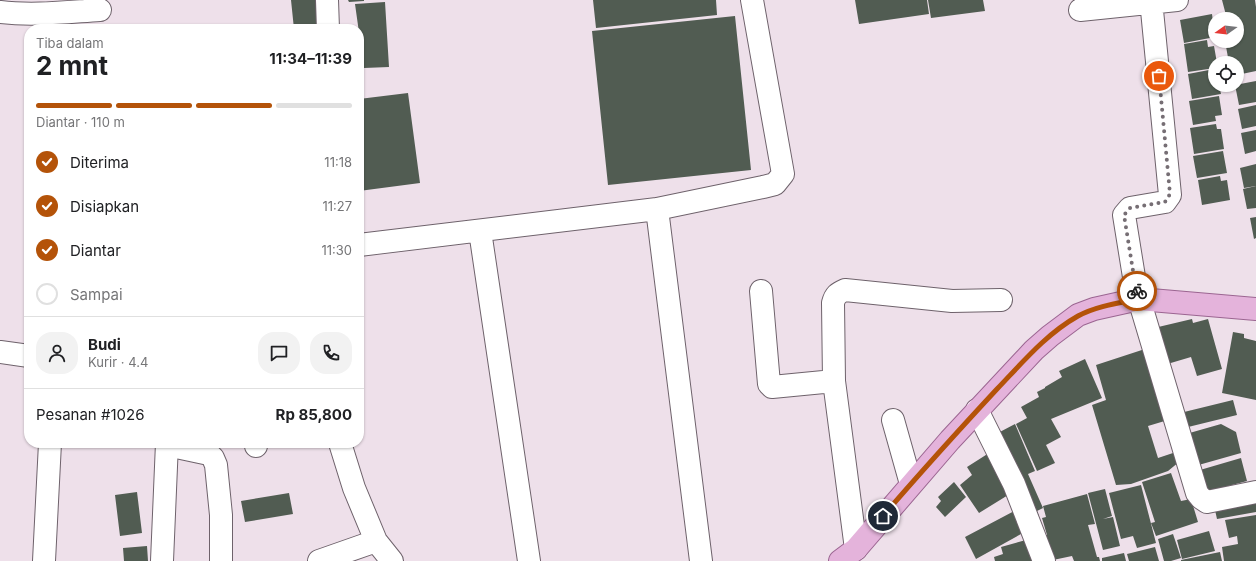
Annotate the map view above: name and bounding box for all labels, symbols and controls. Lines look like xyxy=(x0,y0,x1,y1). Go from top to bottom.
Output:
north arrow xyxy=(1208,12,1244,48)
map controls xyxy=(1208,12,1244,92)
text: Tiba dalam xyxy=(36,35,104,51)
text: 11:34–11:39 xyxy=(269,49,352,68)
text: 2 mnt xyxy=(36,50,108,81)
button: locate xyxy=(1208,56,1244,92)
pin xyxy=(1142,59,1176,93)
icon: bag xyxy=(1148,65,1170,87)
text: Diantar · 110 m xyxy=(36,114,125,130)
icon: check xyxy=(36,151,58,173)
text: Diterima xyxy=(70,153,129,172)
text: 11:18 xyxy=(324,154,352,170)
icon: check xyxy=(36,195,58,217)
text: Disiapkan xyxy=(70,197,139,216)
text: 11:27 xyxy=(322,198,352,214)
icon: check xyxy=(36,239,58,261)
text: Diantar xyxy=(70,241,121,260)
text: 11:30 xyxy=(321,242,352,258)
courier xyxy=(1117,271,1157,311)
icon: bike xyxy=(1126,280,1148,302)
text: Sampai xyxy=(70,285,123,304)
button: person xyxy=(36,332,78,374)
button: chat xyxy=(258,332,300,374)
button: phone xyxy=(310,332,352,374)
text: Budi xyxy=(88,335,121,354)
text: Kurir · 4.4 xyxy=(88,354,148,370)
text: Pesanan #1026 xyxy=(36,405,144,424)
text: Rp 85,800 xyxy=(276,405,352,424)
pin xyxy=(866,499,900,533)
icon: home xyxy=(872,505,894,527)

